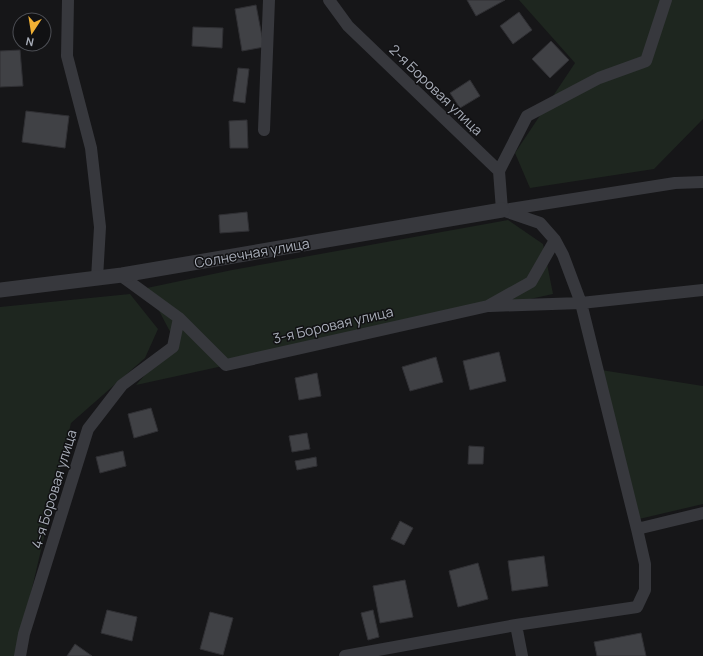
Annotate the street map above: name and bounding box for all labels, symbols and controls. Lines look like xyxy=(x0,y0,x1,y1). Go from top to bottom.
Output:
north arrow xyxy=(12,12,52,52)
text: N xyxy=(24,34,35,50)
street label: 2-я Боровая улица xyxy=(385,40,487,139)
street label: Солнечная улица xyxy=(193,233,311,272)
street label: 3-я Боровая улица xyxy=(271,301,395,348)
street label: 4-я Боровая улица xyxy=(26,427,81,551)

